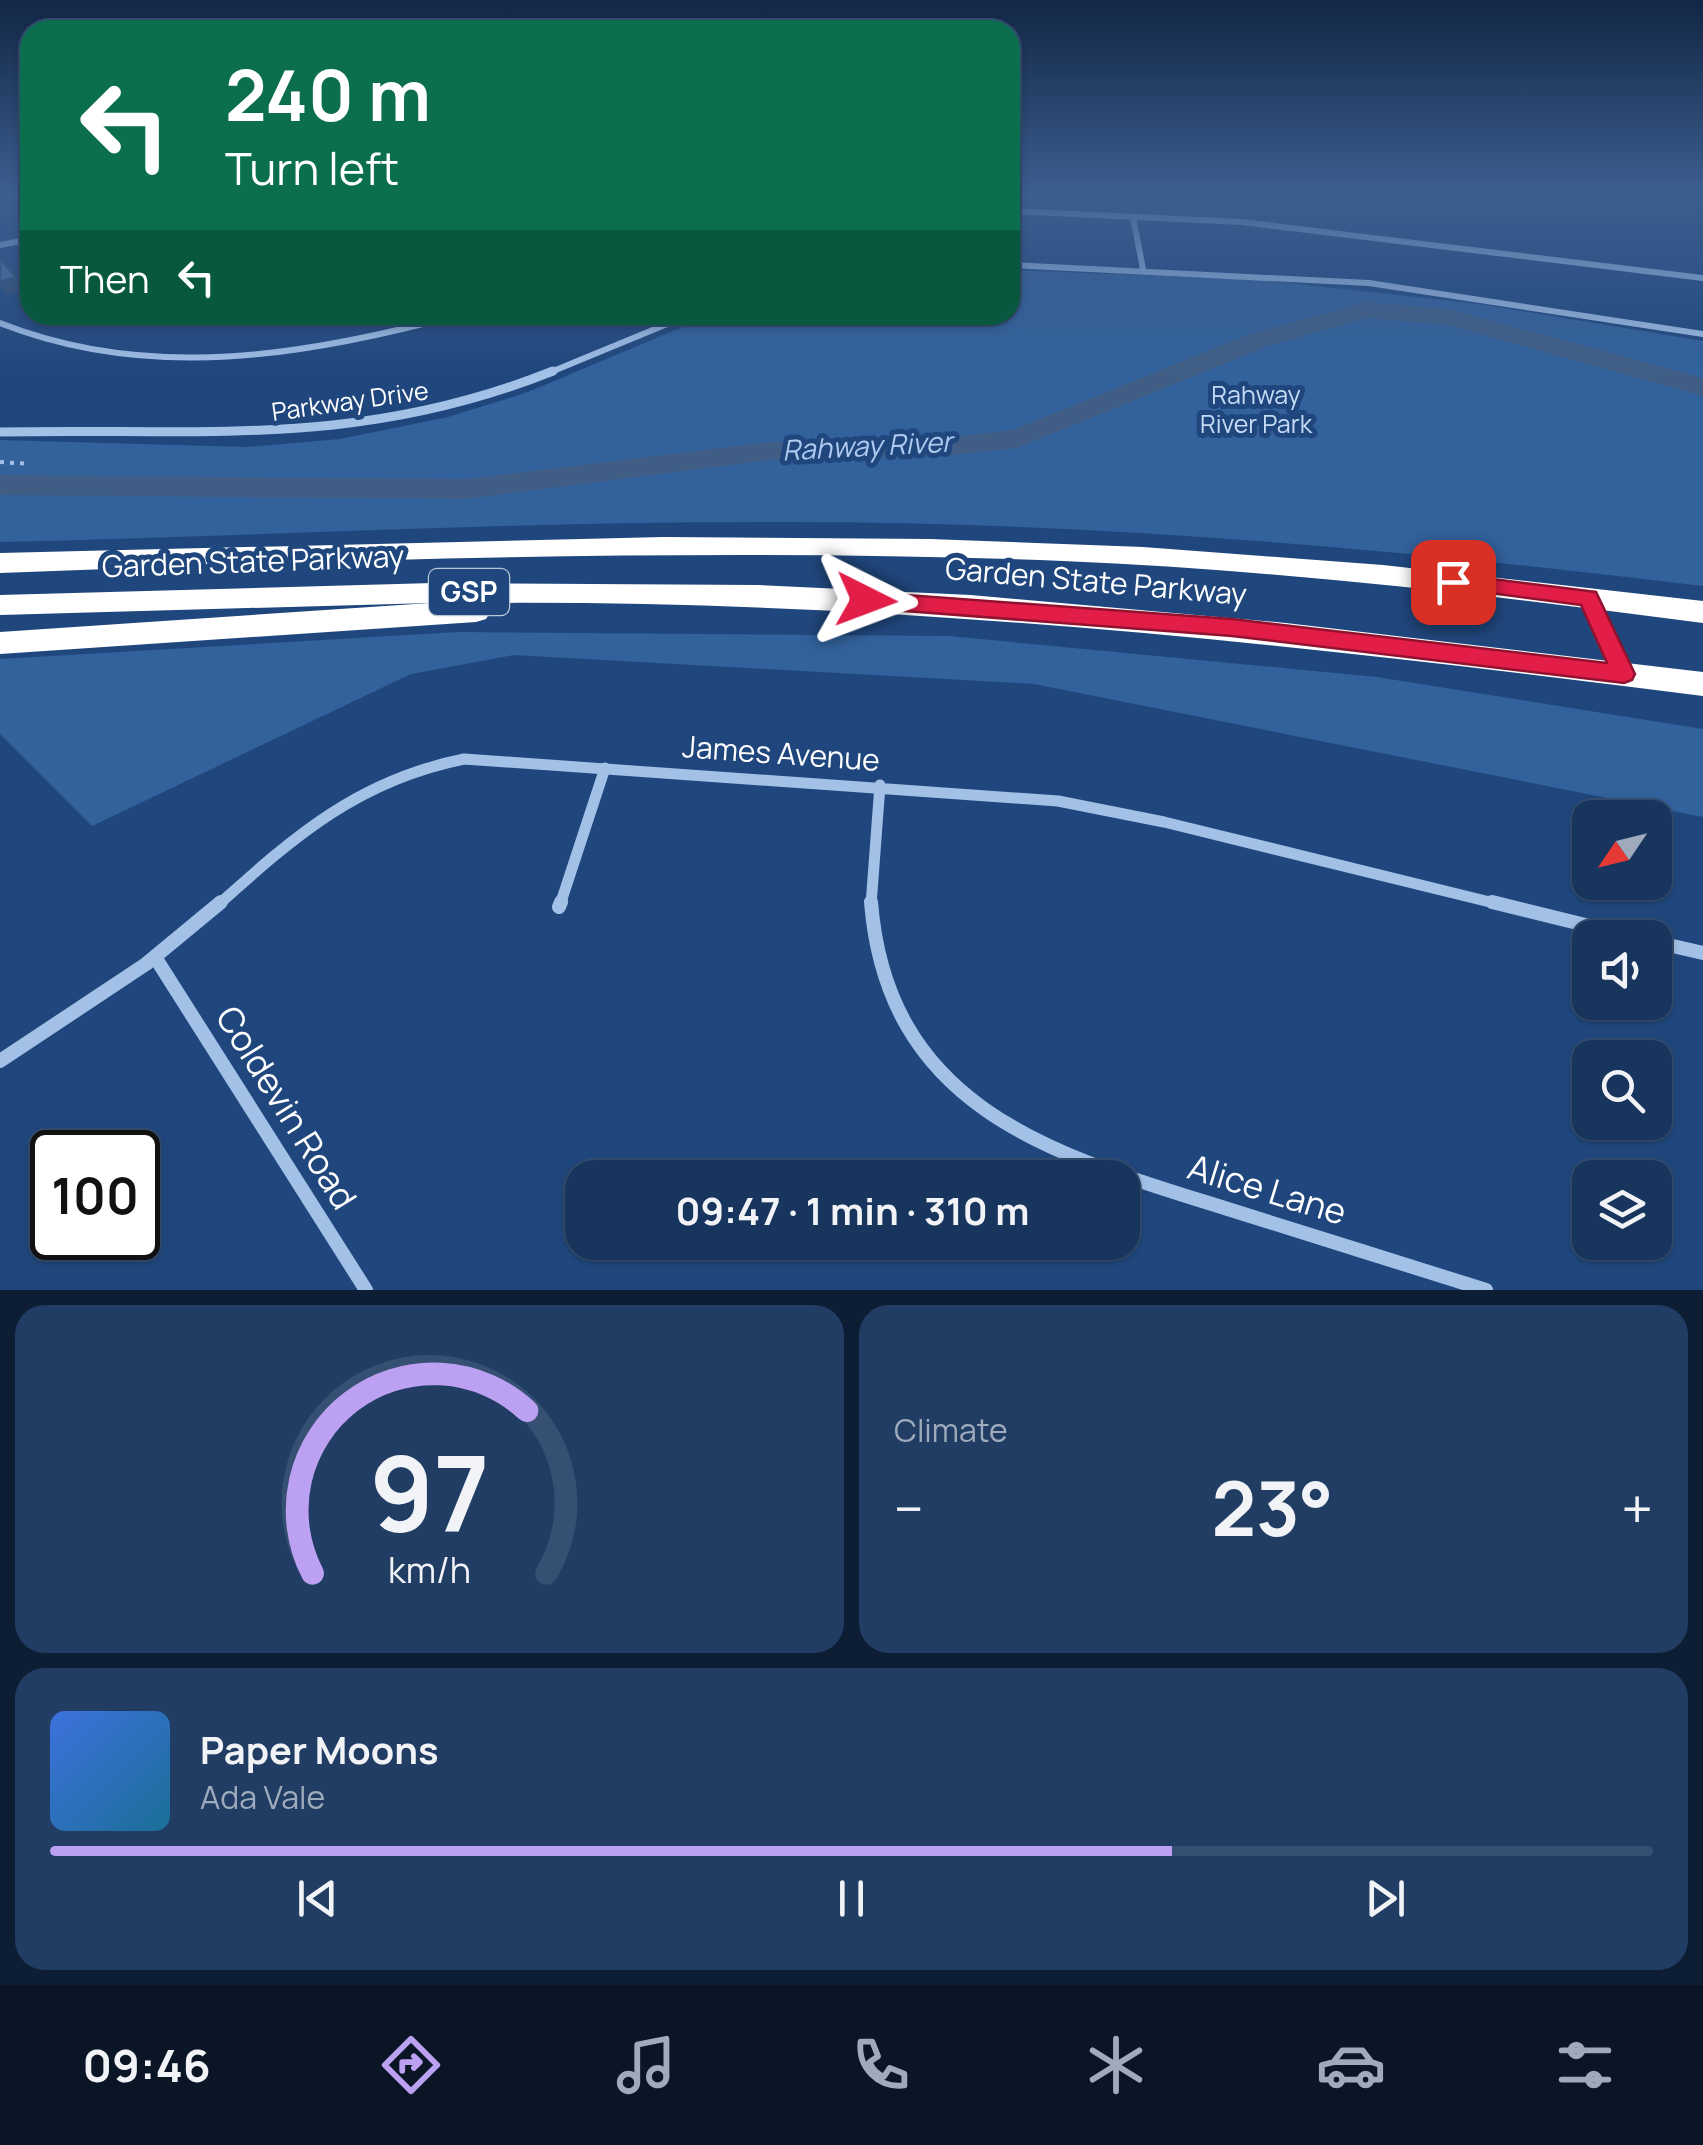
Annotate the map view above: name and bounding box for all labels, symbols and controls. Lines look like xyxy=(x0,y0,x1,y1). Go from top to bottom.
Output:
text: 240 m xyxy=(225,46,431,142)
icon: left xyxy=(60,60,190,190)
text: Turn left xyxy=(225,137,399,199)
icon: left xyxy=(169,250,224,305)
text: Then xyxy=(60,252,149,304)
street label: Parkway Drive xyxy=(269,372,431,429)
park label: Rahway River Park xyxy=(1200,377,1313,441)
water label: Rahway River xyxy=(781,421,957,468)
street label: Garden State Parkway xyxy=(101,535,405,586)
pin xyxy=(1411,540,1496,625)
street label: Garden State Parkway xyxy=(944,547,1249,614)
position arrow xyxy=(814,548,918,652)
icon: arrive xyxy=(1426,555,1481,610)
road number: GSP xyxy=(429,569,509,615)
street label: James Avenue xyxy=(681,725,881,780)
north arrow xyxy=(1572,800,1672,900)
map controls xyxy=(1572,800,1672,1260)
button: sound xyxy=(1572,920,1672,1020)
street label: Coldevin Road xyxy=(205,997,368,1218)
button: search xyxy=(1572,1040,1672,1140)
speed limit sign: 100 xyxy=(30,1130,160,1260)
street label: Alice Lane xyxy=(1182,1142,1352,1236)
button: layers xyxy=(1572,1160,1672,1260)
text: 09:47 · 1 min · 310 m xyxy=(675,1184,1030,1236)
text: Climate xyxy=(894,1408,1008,1452)
text: 97 xyxy=(370,1420,489,1562)
text: 23° xyxy=(1211,1456,1334,1559)
text: − xyxy=(894,1470,924,1546)
text: + xyxy=(1621,1470,1653,1546)
text: km/h xyxy=(388,1545,471,1594)
text: Paper Moons xyxy=(200,1723,439,1775)
text: Ada Vale xyxy=(200,1775,325,1819)
icon: previous xyxy=(290,1871,345,1926)
icon: pause xyxy=(824,1871,879,1926)
icon: next xyxy=(1358,1871,1413,1926)
icon: directions xyxy=(376,2030,446,2100)
icon: music xyxy=(611,2030,681,2100)
icon: phone xyxy=(846,2030,916,2100)
icon: climate xyxy=(1081,2030,1151,2100)
icon: car xyxy=(1316,2030,1386,2100)
icon: filters xyxy=(1550,2030,1620,2100)
text: 09:46 xyxy=(82,2034,211,2096)

